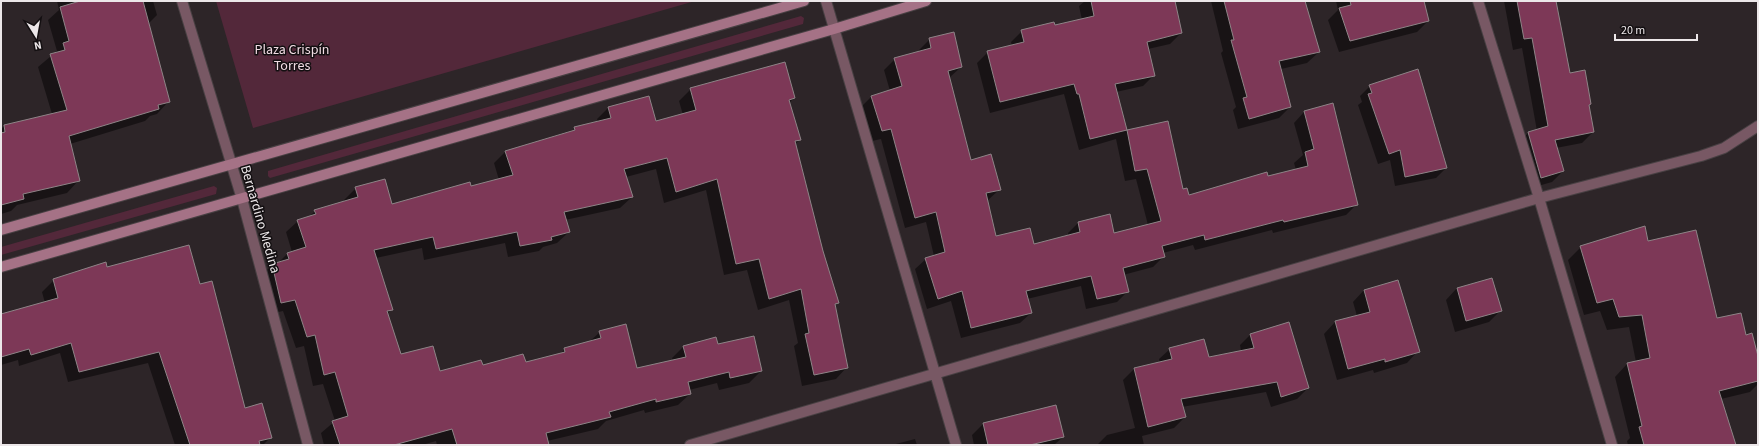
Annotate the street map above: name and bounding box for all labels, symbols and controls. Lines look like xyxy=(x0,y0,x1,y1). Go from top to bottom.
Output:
north arrow xyxy=(16,16,56,56)
scale bar xyxy=(1615,16,1697,42)
text: 20 m xyxy=(1621,22,1645,39)
text: N xyxy=(33,37,43,53)
park label: Plaza Crispín Torres xyxy=(254,40,330,76)
street label: Bernardino Medina xyxy=(235,163,285,276)

